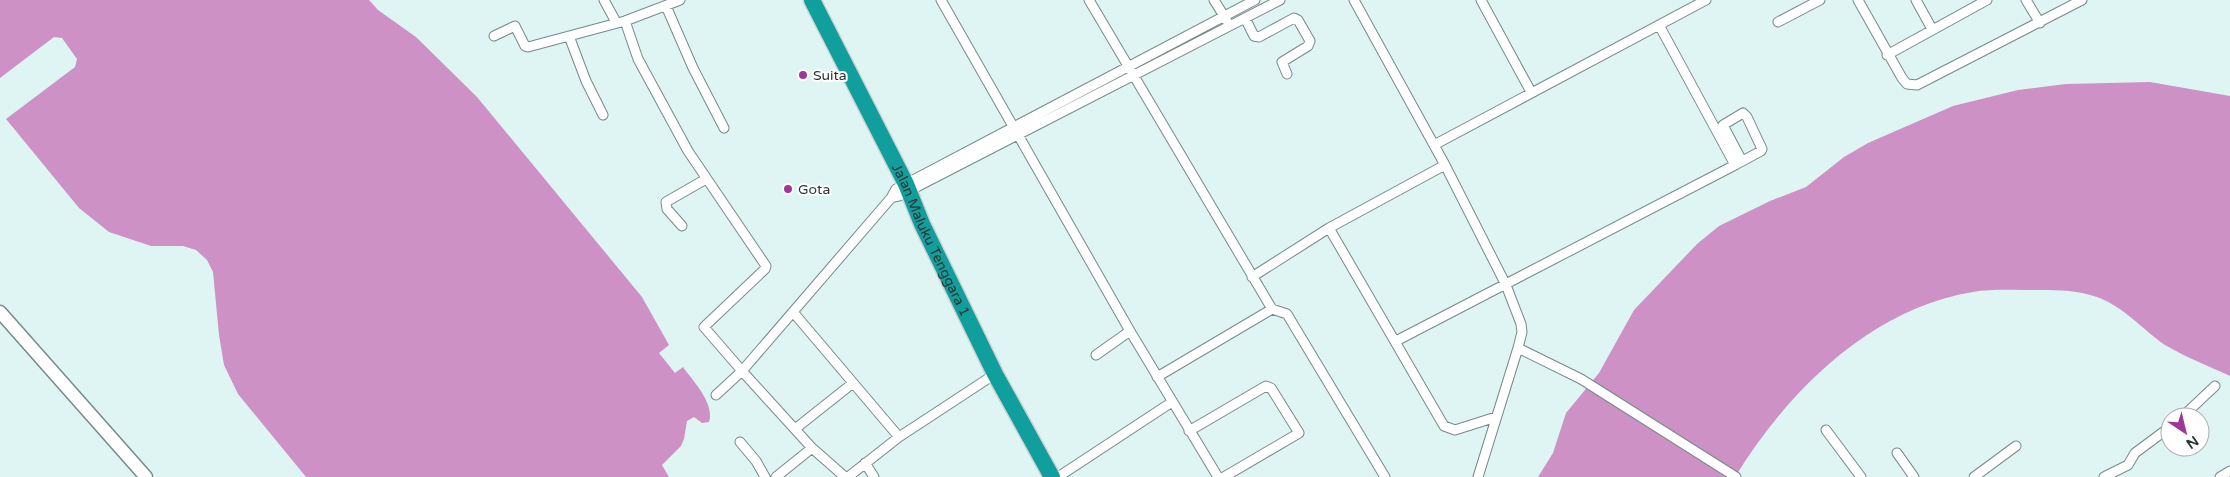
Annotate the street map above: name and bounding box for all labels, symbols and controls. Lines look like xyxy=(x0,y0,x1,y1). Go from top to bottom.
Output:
place label: Suita xyxy=(813,67,847,84)
marker: Suita xyxy=(797,69,809,81)
street label: Jalan Maluku Tenggara 1 xyxy=(888,161,974,319)
place label: Gota xyxy=(798,181,830,198)
marker: Gota xyxy=(782,183,794,195)
north arrow xyxy=(2160,407,2210,457)
text: N xyxy=(2183,432,2202,452)

